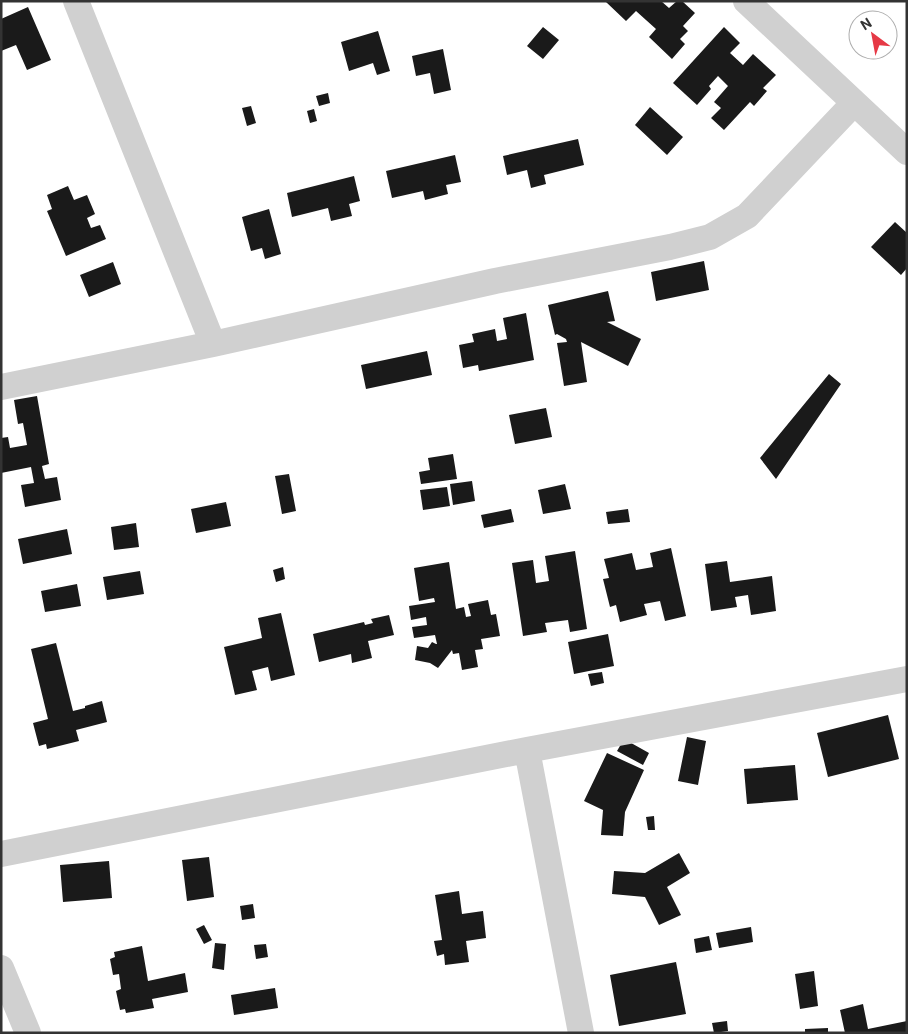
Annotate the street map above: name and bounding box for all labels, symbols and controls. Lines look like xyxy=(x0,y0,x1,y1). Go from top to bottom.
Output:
north arrow xyxy=(848,10,898,60)
text: N xyxy=(858,15,875,33)

